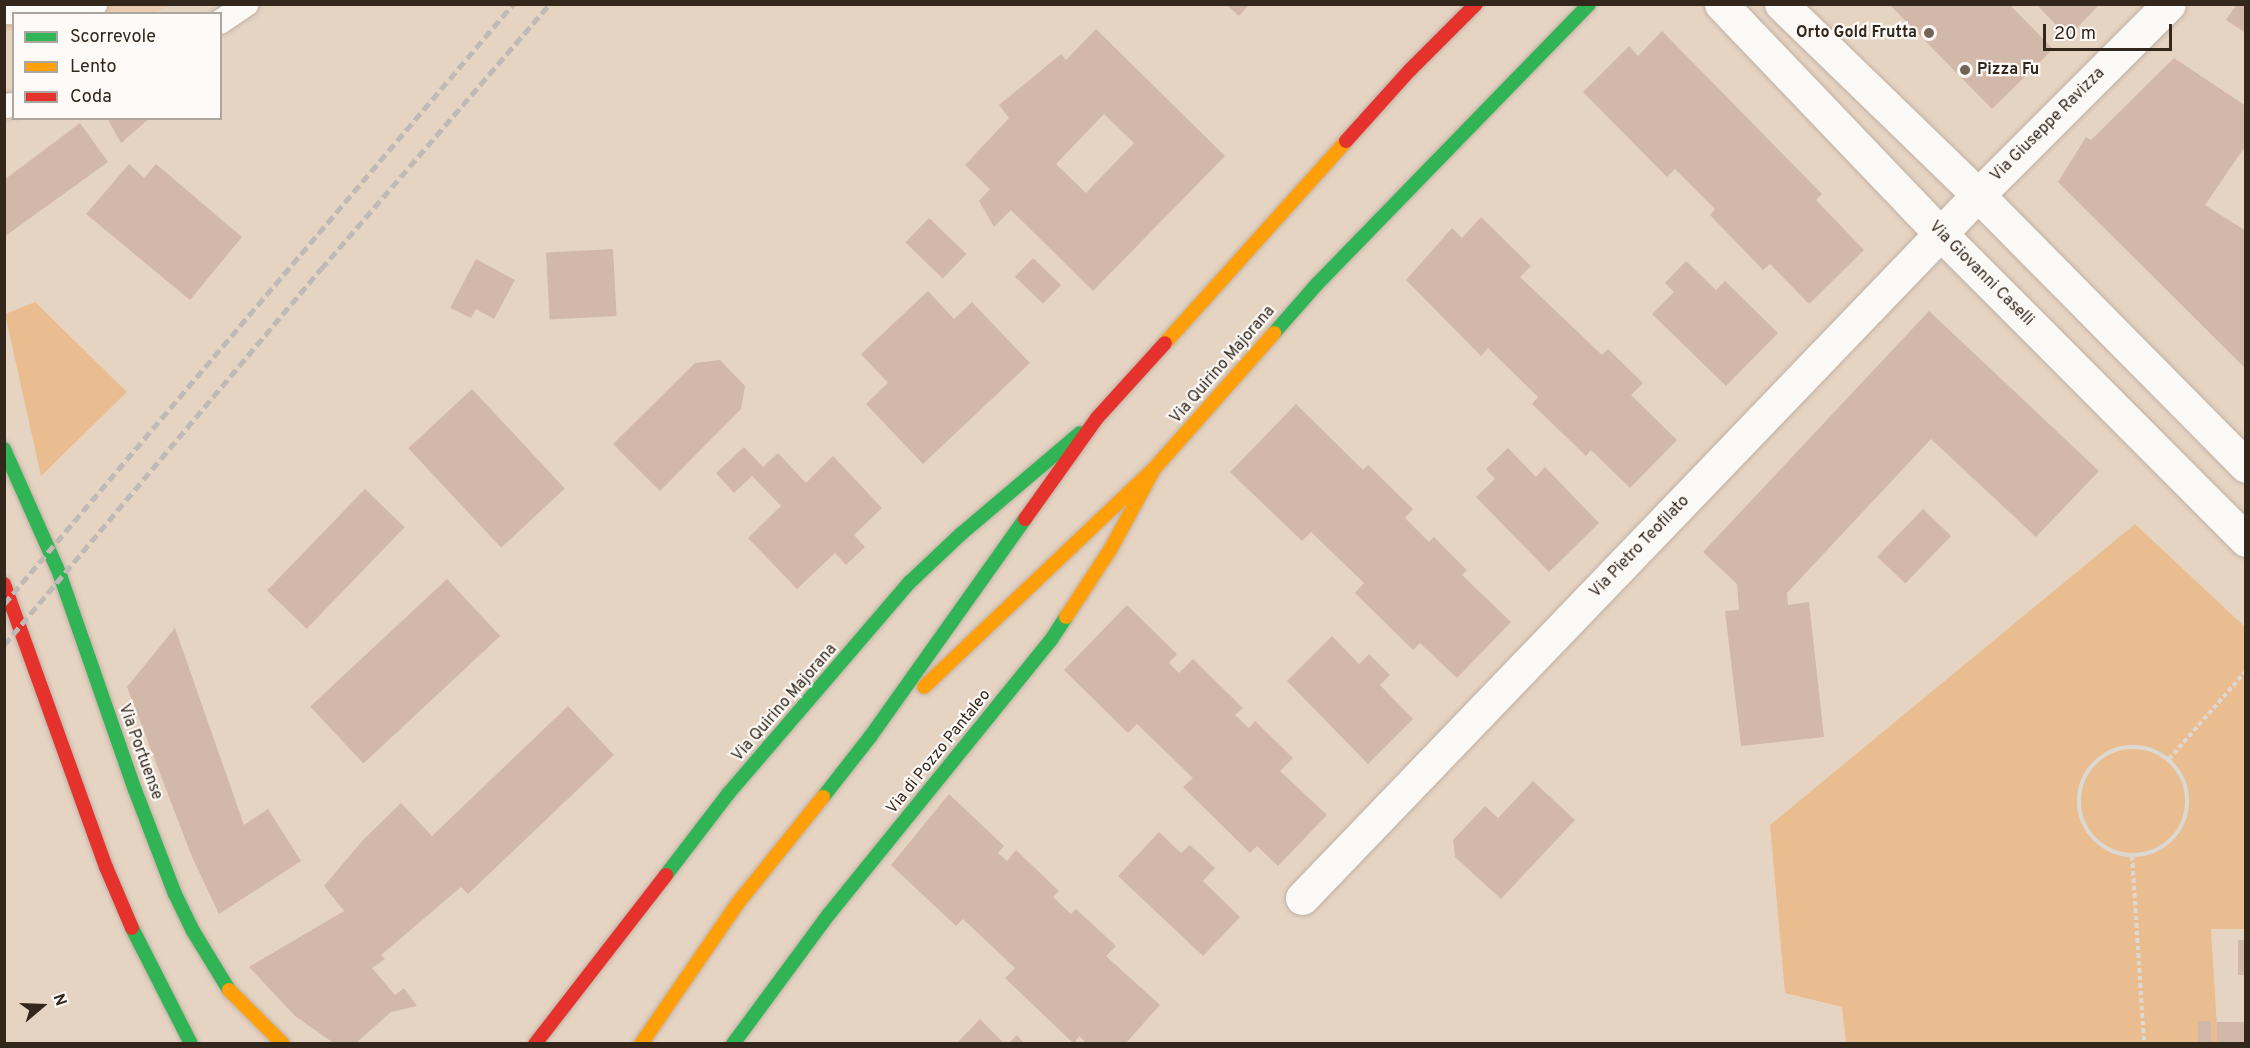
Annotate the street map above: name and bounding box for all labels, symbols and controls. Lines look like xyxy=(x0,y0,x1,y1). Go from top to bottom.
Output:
legend xyxy=(12,12,222,120)
scale bar xyxy=(2046,12,2175,50)
place label: Orto Gold Frutta xyxy=(1796,23,1917,43)
text: 20 m xyxy=(2054,23,2096,46)
text: Scorrevole xyxy=(70,26,156,49)
marker: Orto Gold Frutta xyxy=(1922,26,1936,40)
text: Lento xyxy=(70,56,116,79)
place label: Pizza Fu xyxy=(1977,60,2039,80)
marker: Pizza Fu xyxy=(1958,63,1972,77)
street label: Via Giuseppe Ravizza xyxy=(1987,64,2109,186)
text: Coda xyxy=(70,86,112,109)
street label: Via Giovanni Caselli xyxy=(1925,218,2037,330)
street label: Via Quirino Majorana xyxy=(1167,302,1279,428)
street label: Via Pietro Teofilato xyxy=(1586,492,1694,602)
street label: Via Quirino Majorana xyxy=(729,640,841,766)
street label: Via di Pozzo Pantaleo xyxy=(883,686,995,818)
street label: Via Portuense xyxy=(114,702,166,802)
north arrow xyxy=(12,976,72,1036)
text: N xyxy=(48,991,70,1009)

